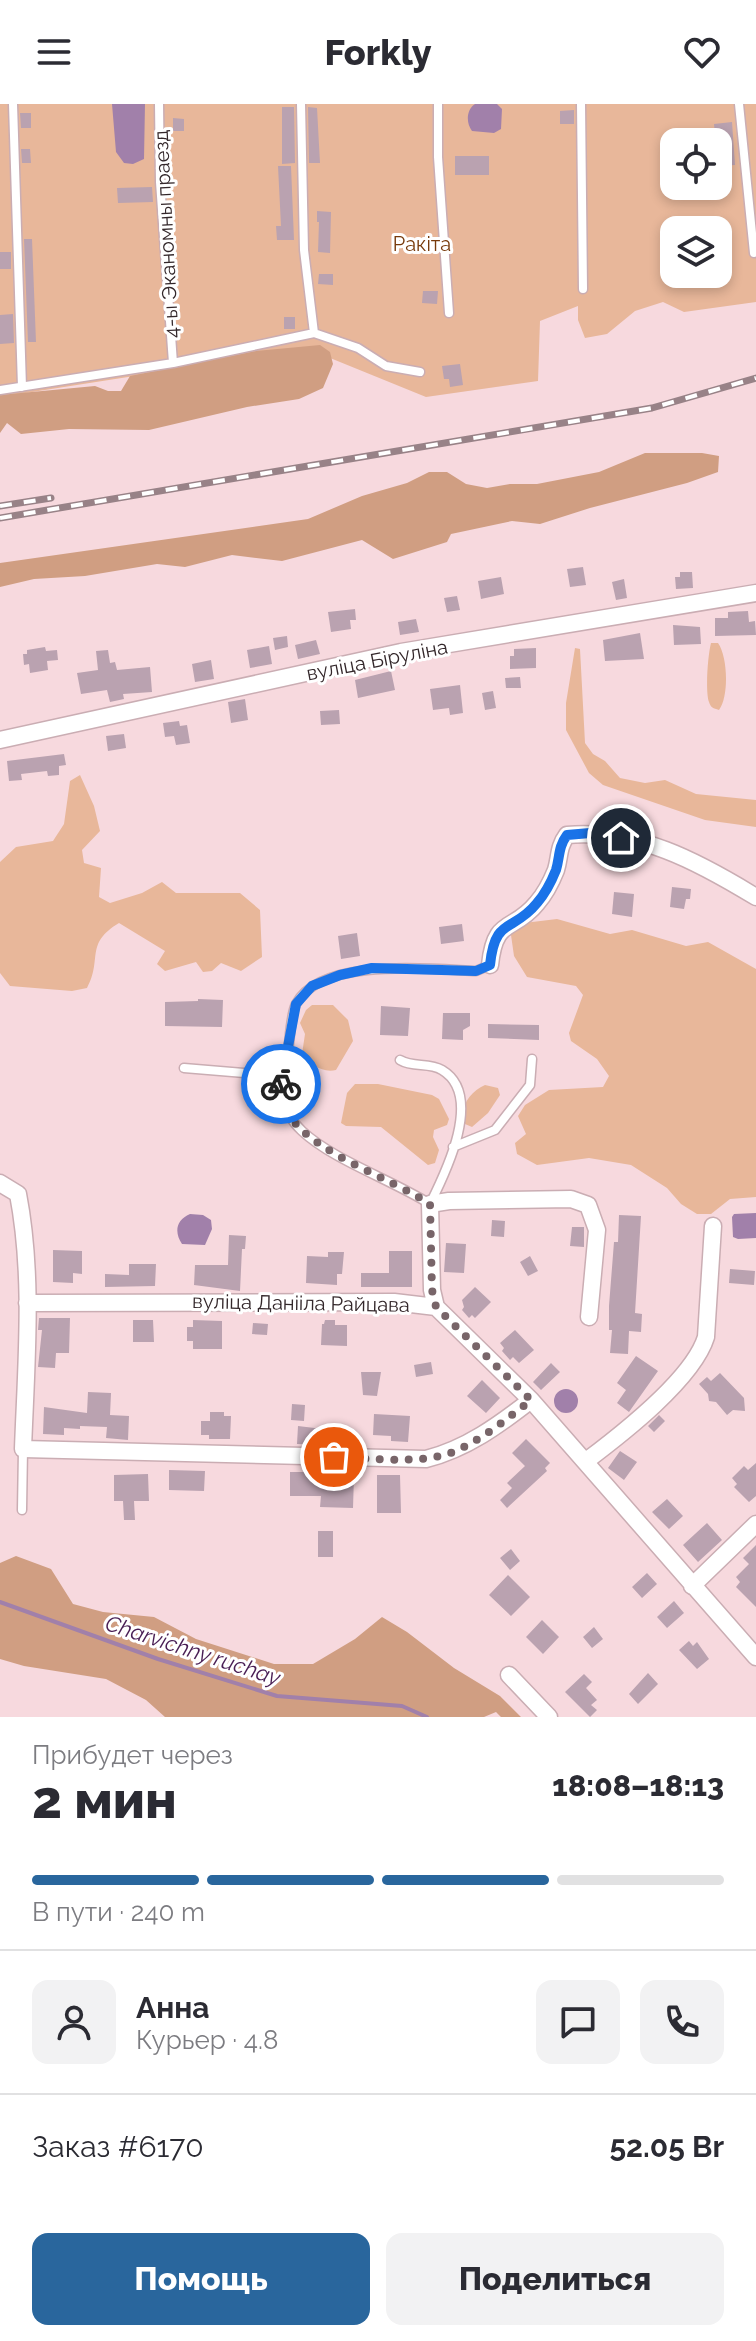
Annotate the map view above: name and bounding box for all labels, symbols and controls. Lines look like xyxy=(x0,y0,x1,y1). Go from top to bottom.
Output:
icon: menu xyxy=(32,30,76,74)
icon: heart xyxy=(680,30,724,74)
text: Forkly xyxy=(324,31,432,73)
map controls xyxy=(660,128,732,288)
button: locate xyxy=(660,128,732,200)
street label: 4-ы Эканомны праезд xyxy=(149,129,183,339)
button: layers xyxy=(660,216,732,288)
park label: Ракіта xyxy=(393,232,451,256)
street label: вуліца Біруліна xyxy=(304,635,450,685)
pin xyxy=(587,804,655,872)
icon: home xyxy=(599,816,643,860)
courier xyxy=(241,1044,321,1124)
icon: bike xyxy=(259,1062,303,1106)
street label: вуліца Данііла Райцава xyxy=(192,1289,410,1317)
pin xyxy=(300,1423,368,1491)
icon: bag xyxy=(312,1435,356,1479)
water label: Charvichny ruchay xyxy=(102,1609,285,1691)
text: Прибудет через xyxy=(32,1740,233,1770)
text: 18:08–18:13 xyxy=(552,1768,724,1803)
text: 2 мин xyxy=(32,1769,177,1830)
text: В пути · 240 m xyxy=(32,1897,205,1927)
button: person xyxy=(32,1980,116,2064)
button: chat xyxy=(536,1980,620,2064)
button: phone xyxy=(640,1980,724,2064)
text: Анна xyxy=(136,1990,210,2025)
text: Курьер · 4.8 xyxy=(136,2025,278,2055)
text: Заказ #6170 xyxy=(32,2129,204,2164)
text: 52.05 Br xyxy=(609,2129,724,2164)
button: Помощь xyxy=(32,2233,370,2325)
button: Поделиться xyxy=(386,2233,724,2325)

